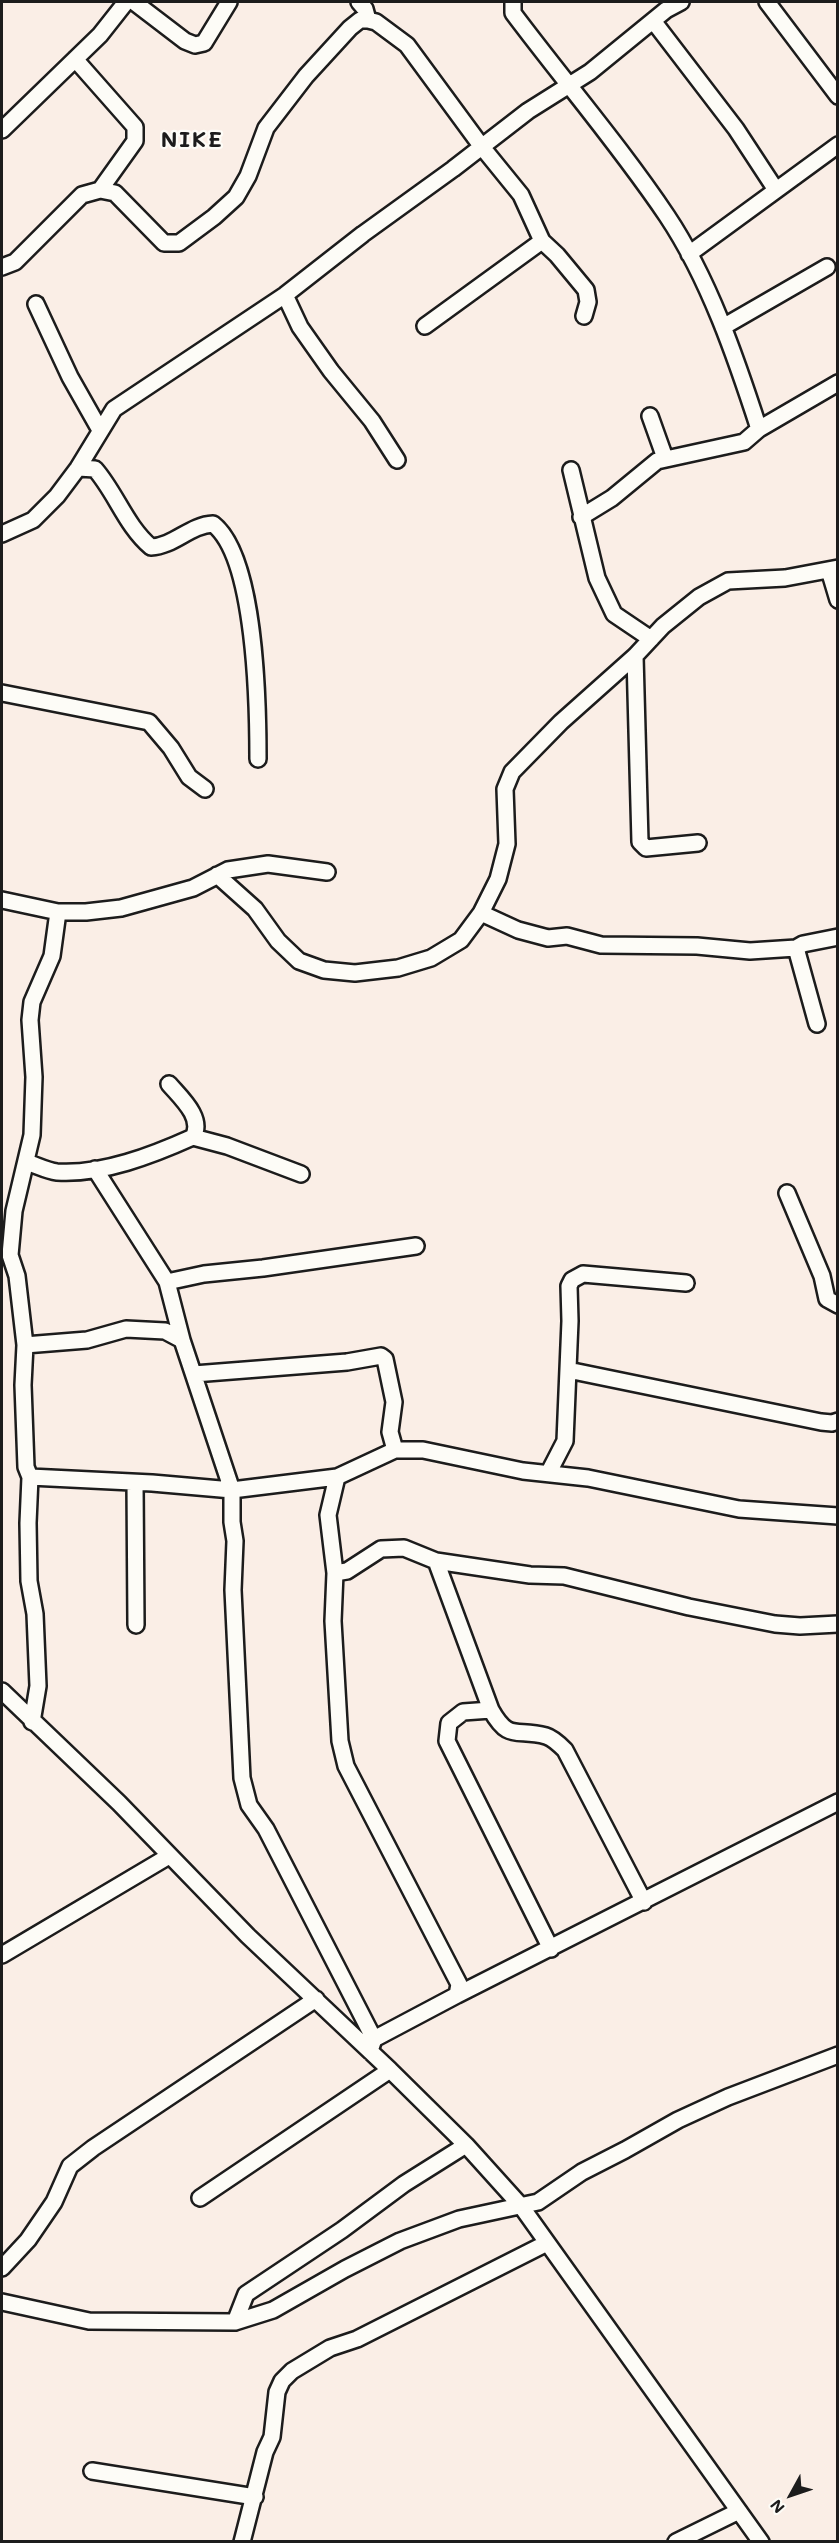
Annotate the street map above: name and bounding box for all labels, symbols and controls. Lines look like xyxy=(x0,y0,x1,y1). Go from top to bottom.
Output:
district label: NIKE xyxy=(161,127,223,153)
north arrow xyxy=(761,2465,821,2525)
text: N xyxy=(765,2495,789,2518)

